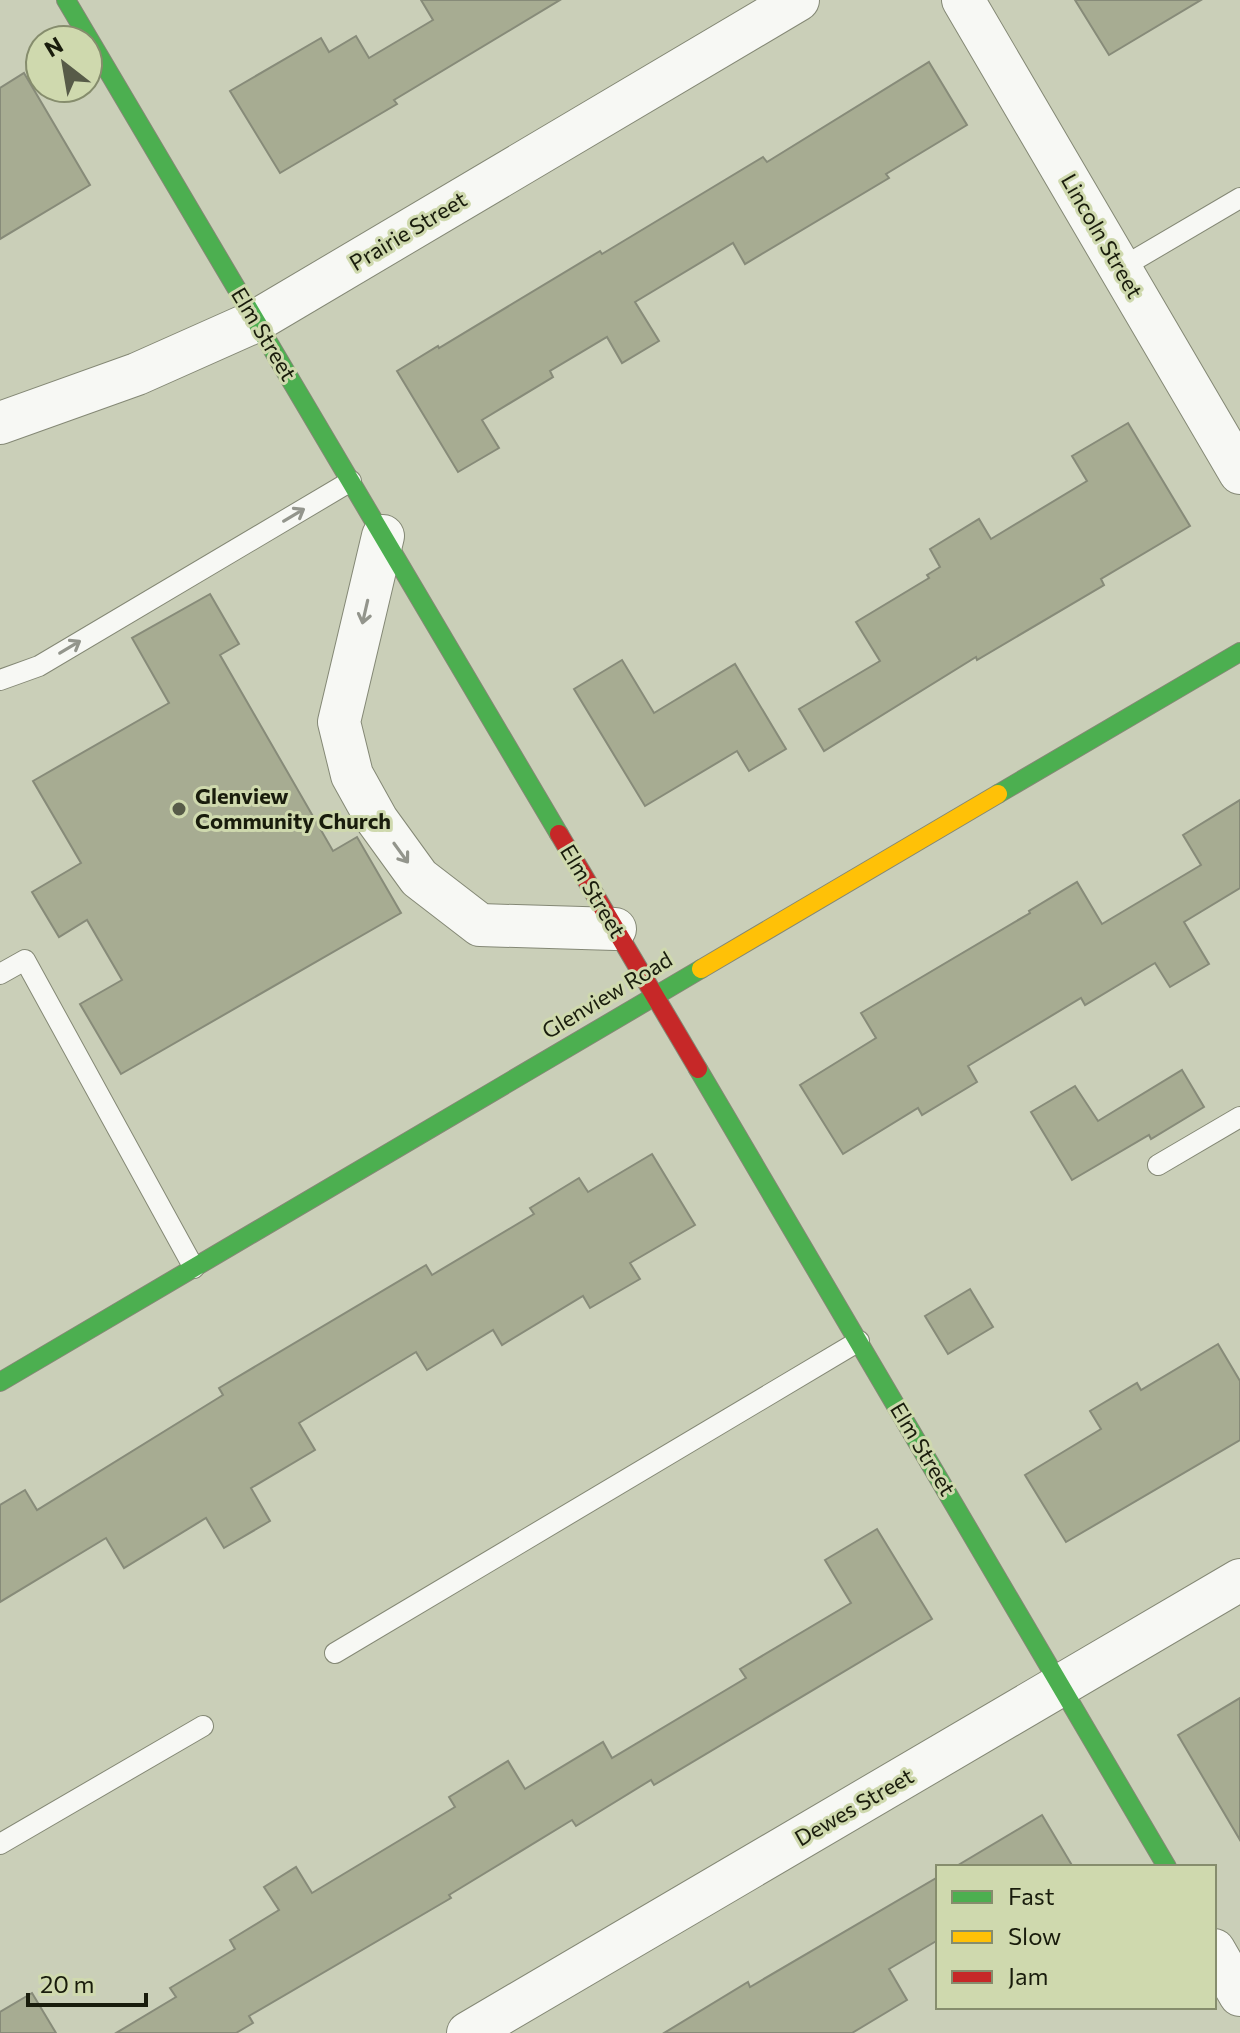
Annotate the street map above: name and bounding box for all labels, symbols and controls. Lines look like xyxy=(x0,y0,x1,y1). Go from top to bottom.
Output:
north arrow xyxy=(24,24,104,104)
text: N xyxy=(39,31,67,62)
street label: Lincoln Street xyxy=(1056,169,1149,303)
street label: Prairie Street xyxy=(344,185,471,276)
street label: Elm Street xyxy=(226,282,303,385)
one-way arrow xyxy=(282,507,305,523)
one-way arrow xyxy=(357,599,372,624)
one-way arrow xyxy=(58,639,81,655)
place label: Glenview Community Church xyxy=(195,782,391,834)
marker: Glenview Community Church xyxy=(170,800,188,818)
street label: Elm Street xyxy=(555,839,632,942)
one-way arrow xyxy=(392,842,409,864)
street label: Glenview Road xyxy=(537,945,677,1044)
street label: Elm Street xyxy=(885,1397,962,1500)
street label: Dewes Street xyxy=(790,1762,918,1851)
legend xyxy=(936,1865,1216,2009)
text: Fast xyxy=(1008,1881,1055,1910)
text: Slow xyxy=(1008,1921,1061,1950)
scale bar xyxy=(28,1957,146,2007)
text: Jam xyxy=(1008,1961,1048,1990)
text: 20 m xyxy=(40,1969,94,1998)

